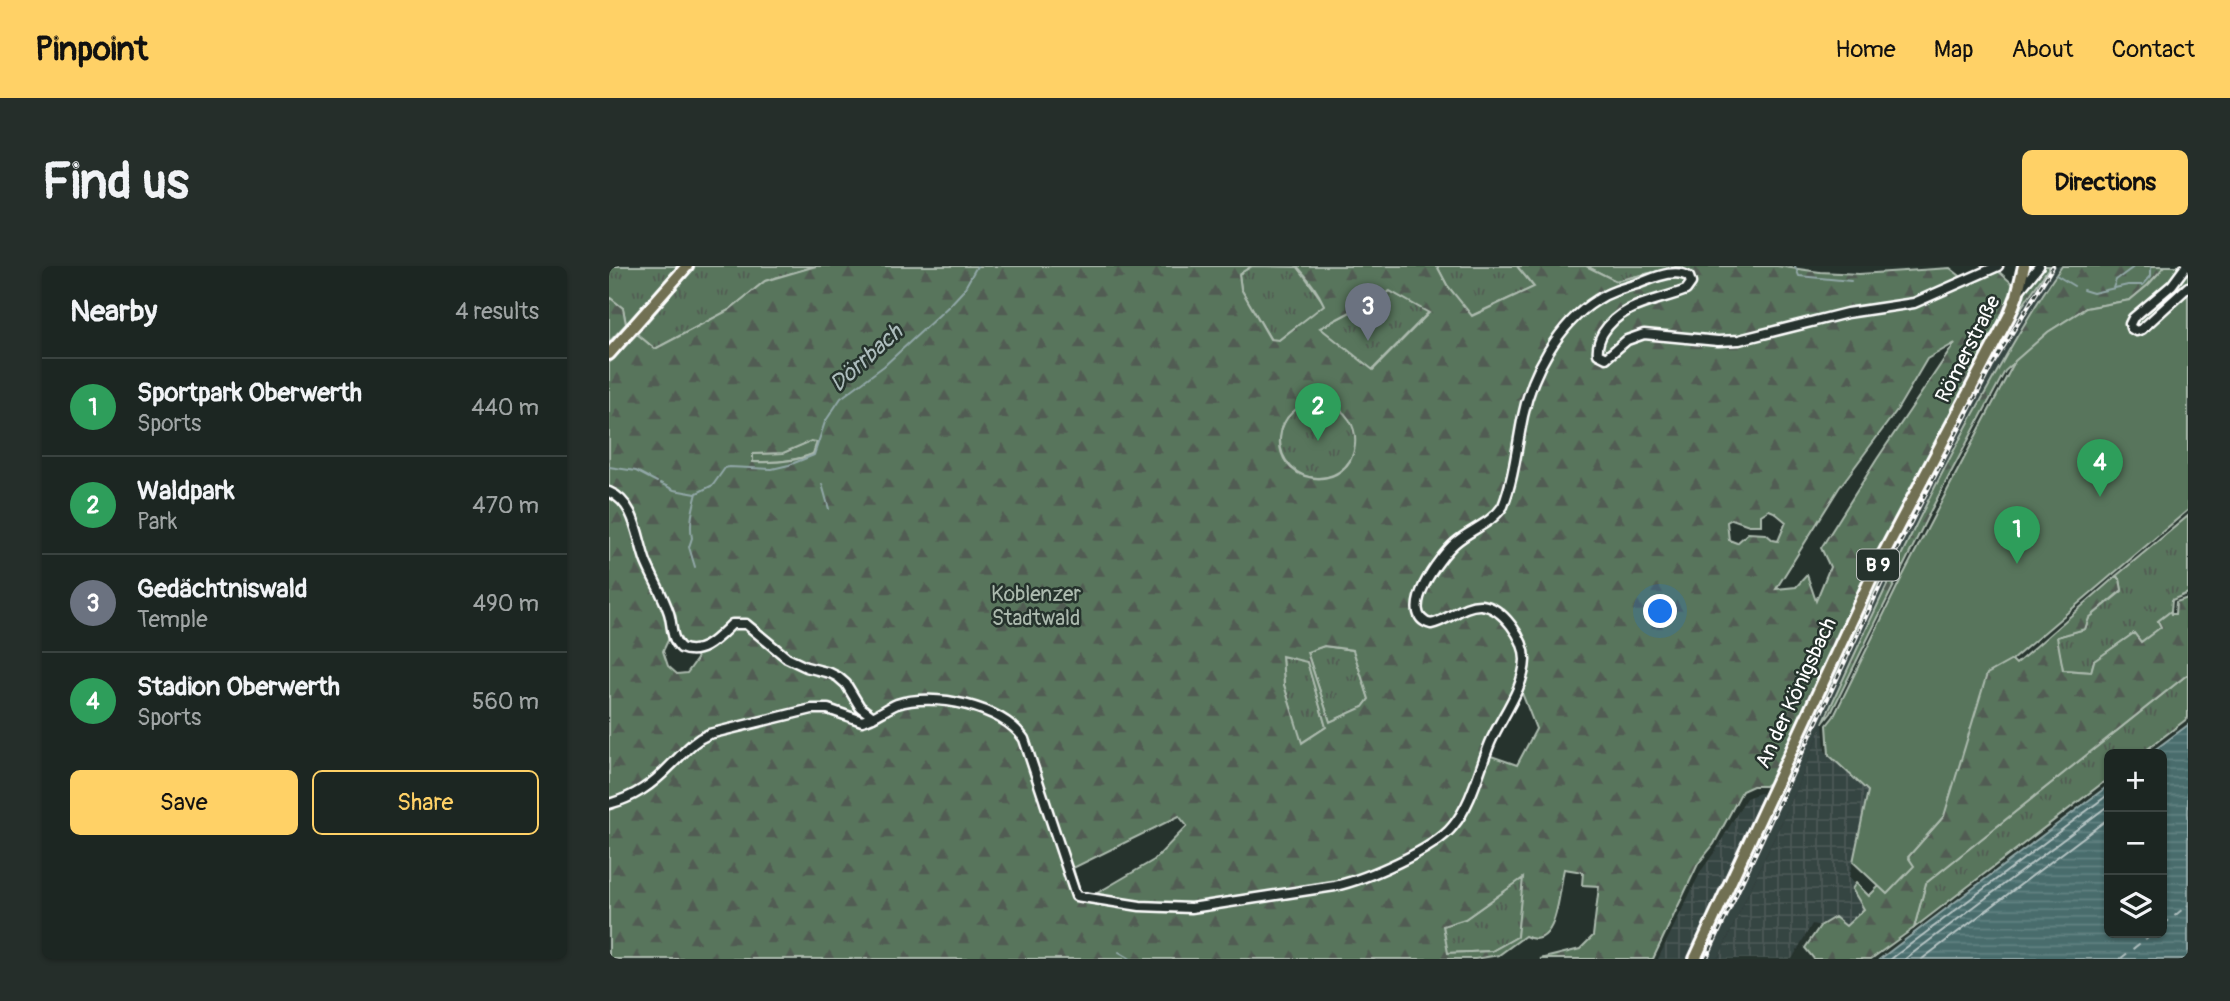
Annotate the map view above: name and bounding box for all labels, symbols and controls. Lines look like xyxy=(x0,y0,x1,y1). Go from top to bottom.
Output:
text: Pinpoint xyxy=(35,29,148,70)
text: Home xyxy=(1835,35,1896,64)
text: Map xyxy=(1934,35,1974,64)
text: About xyxy=(2012,35,2074,64)
text: Contact xyxy=(2112,35,2195,64)
button: Directions xyxy=(2022,150,2188,215)
text: Find us xyxy=(42,152,189,213)
pin: 3 xyxy=(1345,283,1391,341)
street label: Römerstraße xyxy=(1929,290,2007,407)
text: Nearby xyxy=(70,293,157,330)
text: 4 results xyxy=(455,297,539,326)
water label: Dörrbach xyxy=(824,317,909,398)
text: Sportpark Oberwerth xyxy=(137,377,362,409)
pin: 2 xyxy=(1295,383,1341,441)
text: 1 xyxy=(89,393,98,422)
text: 440 m xyxy=(471,393,539,422)
text: Sports xyxy=(137,409,201,438)
pin: 4 xyxy=(2077,439,2123,497)
text: Waldpark xyxy=(137,475,235,507)
text: 2 xyxy=(87,491,99,520)
text: 470 m xyxy=(472,491,539,520)
pin: 1 xyxy=(1994,506,2040,564)
text: Park xyxy=(137,507,177,536)
road number: B 9 xyxy=(1857,550,1899,580)
text: Gedächtniswald xyxy=(137,573,308,605)
park label: Koblenzer Stadtwald xyxy=(991,581,1081,632)
text: 3 xyxy=(87,589,99,618)
text: 490 m xyxy=(473,589,539,618)
your location xyxy=(1643,594,1677,628)
text: Temple xyxy=(137,605,208,634)
street label: An der Königsbach xyxy=(1749,613,1843,773)
text: Stadion Oberwerth xyxy=(137,671,340,703)
text: 4 xyxy=(86,687,100,716)
text: 560 m xyxy=(472,687,539,716)
text: Sports xyxy=(137,703,201,732)
map controls xyxy=(2104,749,2167,938)
button: + xyxy=(2104,749,2167,812)
button: Save xyxy=(70,770,298,835)
button: Share xyxy=(312,770,539,835)
button: − xyxy=(2104,812,2167,875)
button: layers xyxy=(2104,875,2167,938)

